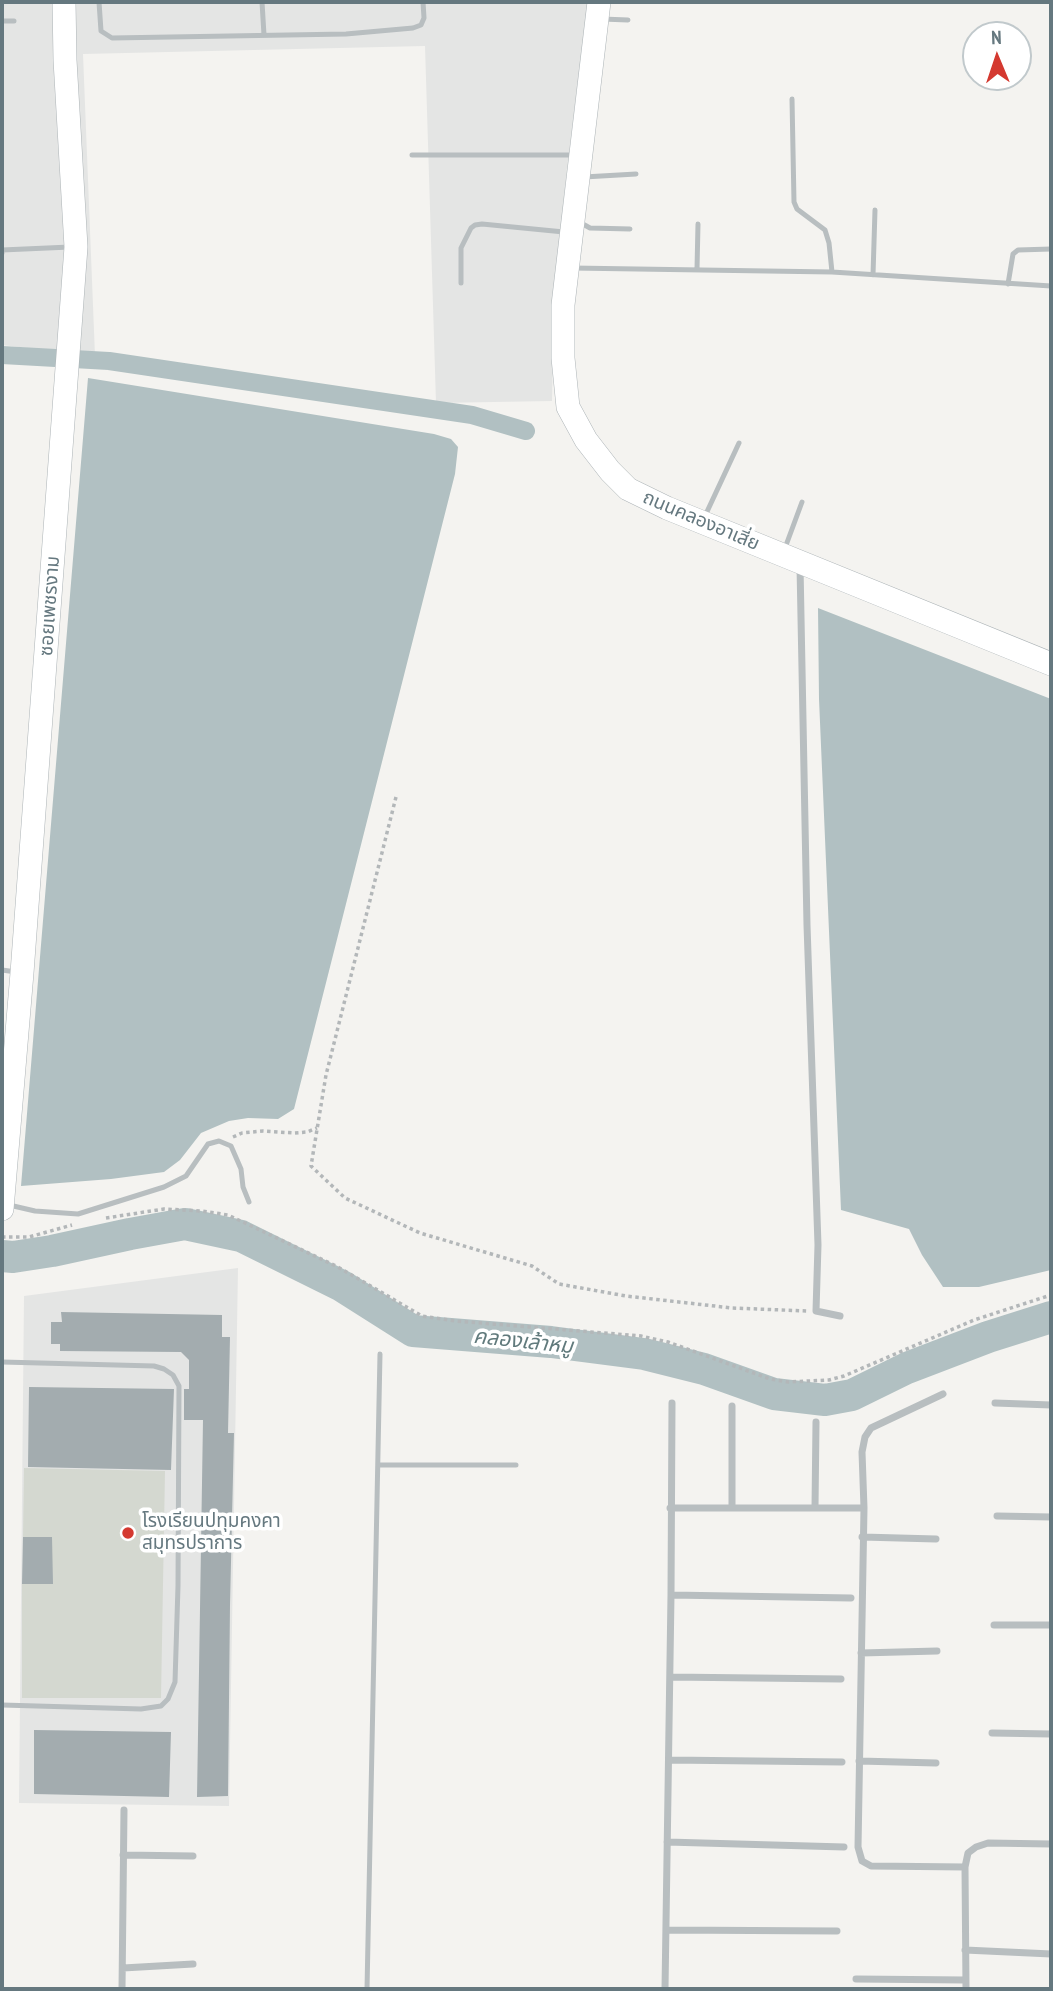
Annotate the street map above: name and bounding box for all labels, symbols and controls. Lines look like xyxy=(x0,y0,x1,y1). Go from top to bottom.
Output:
north arrow xyxy=(962,21,1032,91)
text: N xyxy=(991,25,1002,49)
street label: ถนนคลองอาเสี่ย xyxy=(639,486,763,556)
street label: ซอยเพชรงาม xyxy=(35,555,65,657)
water label: คลองเล้าหมู xyxy=(472,1324,574,1360)
place label: โรงเรียนปทุมคงคา สมุทรปราการ xyxy=(142,1511,281,1555)
marker: โรงเรียนปทุมคงคา สมุทรปราการ xyxy=(120,1525,136,1541)

